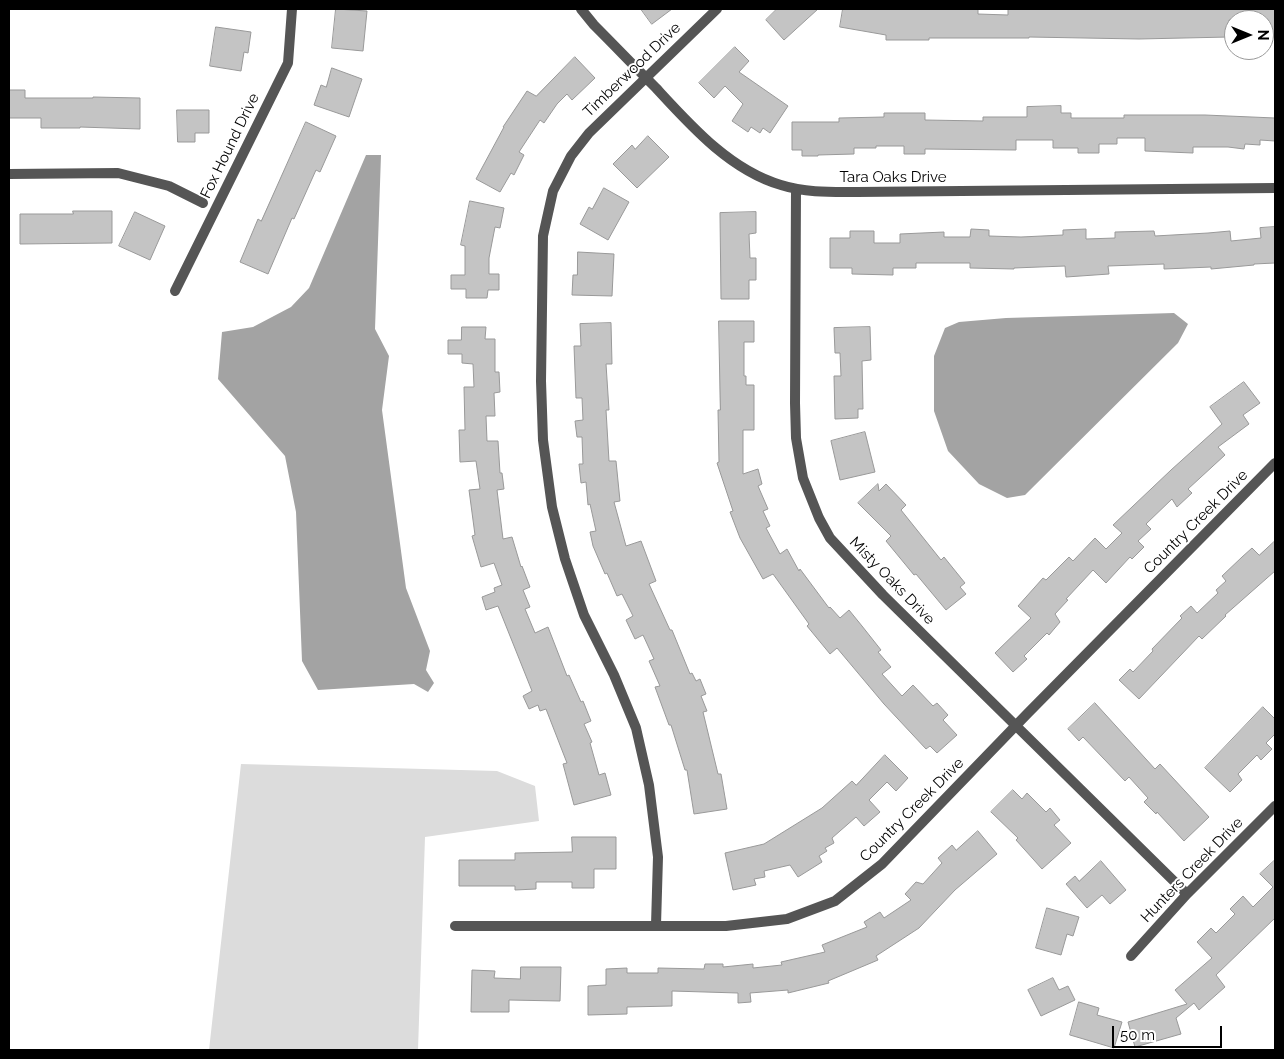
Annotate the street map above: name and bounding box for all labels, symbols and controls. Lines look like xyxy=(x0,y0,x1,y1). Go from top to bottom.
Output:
north arrow xyxy=(1224,10,1274,60)
street label: Timberwood Drive xyxy=(580,19,684,121)
text: N xyxy=(1255,30,1271,40)
street label: Fox Hound Drive xyxy=(197,90,263,202)
street label: Tara Oaks Drive xyxy=(839,168,947,186)
street label: Country Creek Drive xyxy=(1140,466,1252,578)
street label: Misty Oaks Drive xyxy=(846,533,938,629)
street label: Country Creek Drive xyxy=(856,754,968,866)
street label: Hunters Creek Drive xyxy=(1137,814,1247,926)
scale bar xyxy=(1114,1016,1224,1048)
text: 50 m xyxy=(1120,1026,1155,1044)

